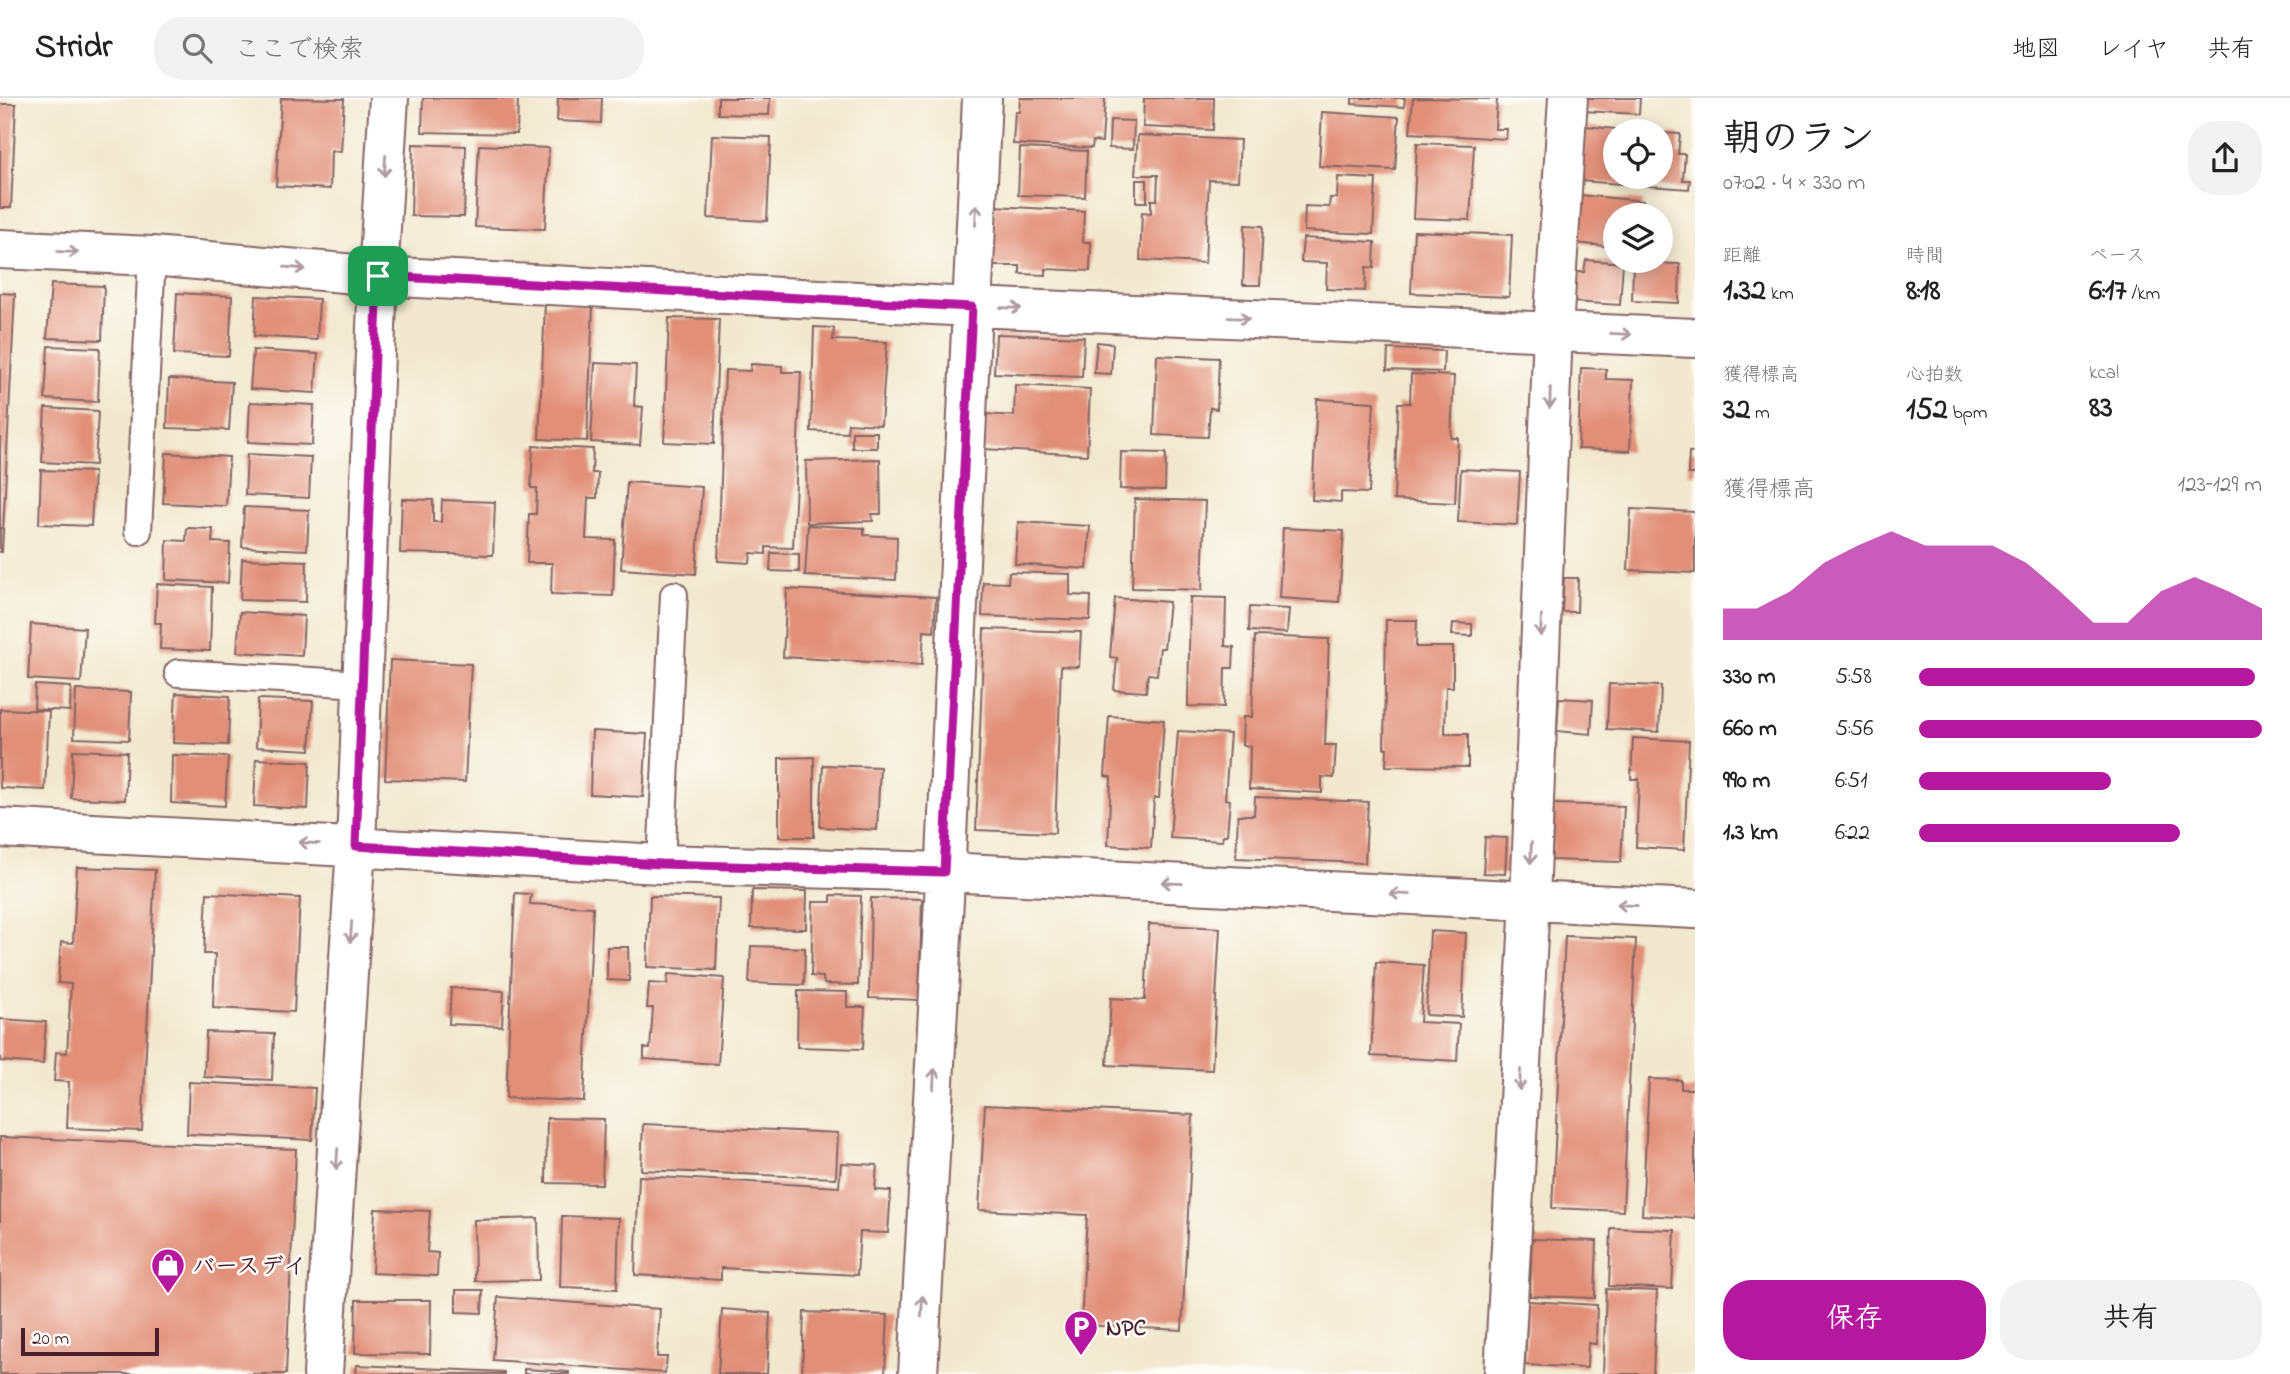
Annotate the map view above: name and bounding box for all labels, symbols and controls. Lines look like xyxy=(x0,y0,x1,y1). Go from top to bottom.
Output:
search box xyxy=(154,17,644,80)
text: Stridr xyxy=(35,24,112,72)
icon: search xyxy=(178,29,216,67)
text: ここで検索 xyxy=(234,32,364,70)
text: 地図 xyxy=(2012,33,2060,68)
text: レイヤ xyxy=(2098,33,2169,68)
text: 共有 xyxy=(2207,33,2255,68)
text: 朝のラン xyxy=(1723,113,1875,169)
map controls xyxy=(1603,119,1673,273)
button: locate xyxy=(1603,119,1673,189)
button: share xyxy=(2188,121,2262,195)
one-way arrow xyxy=(378,154,391,177)
text: 07:02 · 4 × 330 m xyxy=(1723,167,1865,200)
button: layers xyxy=(1603,203,1673,273)
one-way arrow xyxy=(970,204,983,227)
text: 距離 xyxy=(1723,243,1761,270)
text: 時間 xyxy=(1906,243,1944,270)
text: ペース xyxy=(2089,243,2145,270)
one-way arrow xyxy=(56,246,79,259)
pin xyxy=(348,246,408,306)
icon: arrive xyxy=(359,257,397,295)
one-way arrow xyxy=(283,262,306,275)
text: 1.32 xyxy=(1723,270,1766,314)
text: 8:18 xyxy=(1906,270,1941,314)
text: 6:17 xyxy=(2089,270,2127,314)
text: km xyxy=(1766,281,1794,308)
text: /km xyxy=(2127,281,2160,308)
one-way arrow xyxy=(1000,302,1023,315)
one-way arrow xyxy=(1227,311,1250,324)
one-way arrow xyxy=(1609,327,1632,340)
text: kcal xyxy=(2089,360,2119,387)
text: 獲得標高 xyxy=(1723,362,1799,389)
text: 心拍数 xyxy=(1906,362,1963,389)
one-way arrow xyxy=(1544,387,1557,410)
text: 83 xyxy=(2089,387,2113,431)
text: 32 xyxy=(1723,389,1750,433)
text: 152 xyxy=(1906,389,1948,433)
text: m xyxy=(1750,400,1770,427)
text: bpm xyxy=(1948,400,1988,427)
text: 123–129 m xyxy=(2178,469,2262,502)
text: 獲得標高 xyxy=(1723,474,1815,507)
one-way arrow xyxy=(1534,614,1547,637)
text: 330 m xyxy=(1723,661,1776,694)
text: 5:58 xyxy=(1835,661,1872,694)
text: 660 m xyxy=(1723,713,1777,746)
text: 5:56 xyxy=(1835,713,1873,746)
text: 990 m xyxy=(1723,765,1770,798)
text: 6:51 xyxy=(1835,765,1868,798)
text: 1.3 km xyxy=(1723,817,1778,850)
text: 6:22 xyxy=(1835,817,1870,850)
one-way arrow xyxy=(298,837,321,850)
one-way arrow xyxy=(1525,841,1538,864)
one-way arrow xyxy=(1161,877,1184,890)
one-way arrow xyxy=(1388,887,1411,900)
one-way arrow xyxy=(1616,899,1639,912)
one-way arrow xyxy=(344,920,357,943)
one-way arrow xyxy=(928,1068,941,1090)
one-way arrow xyxy=(1513,1068,1526,1091)
one-way arrow xyxy=(330,1147,343,1170)
shop icon: バースデイ xyxy=(149,1246,187,1295)
place label: バースデイ xyxy=(192,1251,307,1284)
button: 保存 xyxy=(1723,1280,1986,1360)
button: 共有 xyxy=(2000,1280,2262,1360)
one-way arrow xyxy=(915,1295,928,1318)
parking icon: NPC xyxy=(1062,1308,1100,1357)
place label: NPC xyxy=(1106,1313,1146,1346)
scale bar xyxy=(21,1325,159,1357)
text: 20 m xyxy=(32,1326,69,1353)

